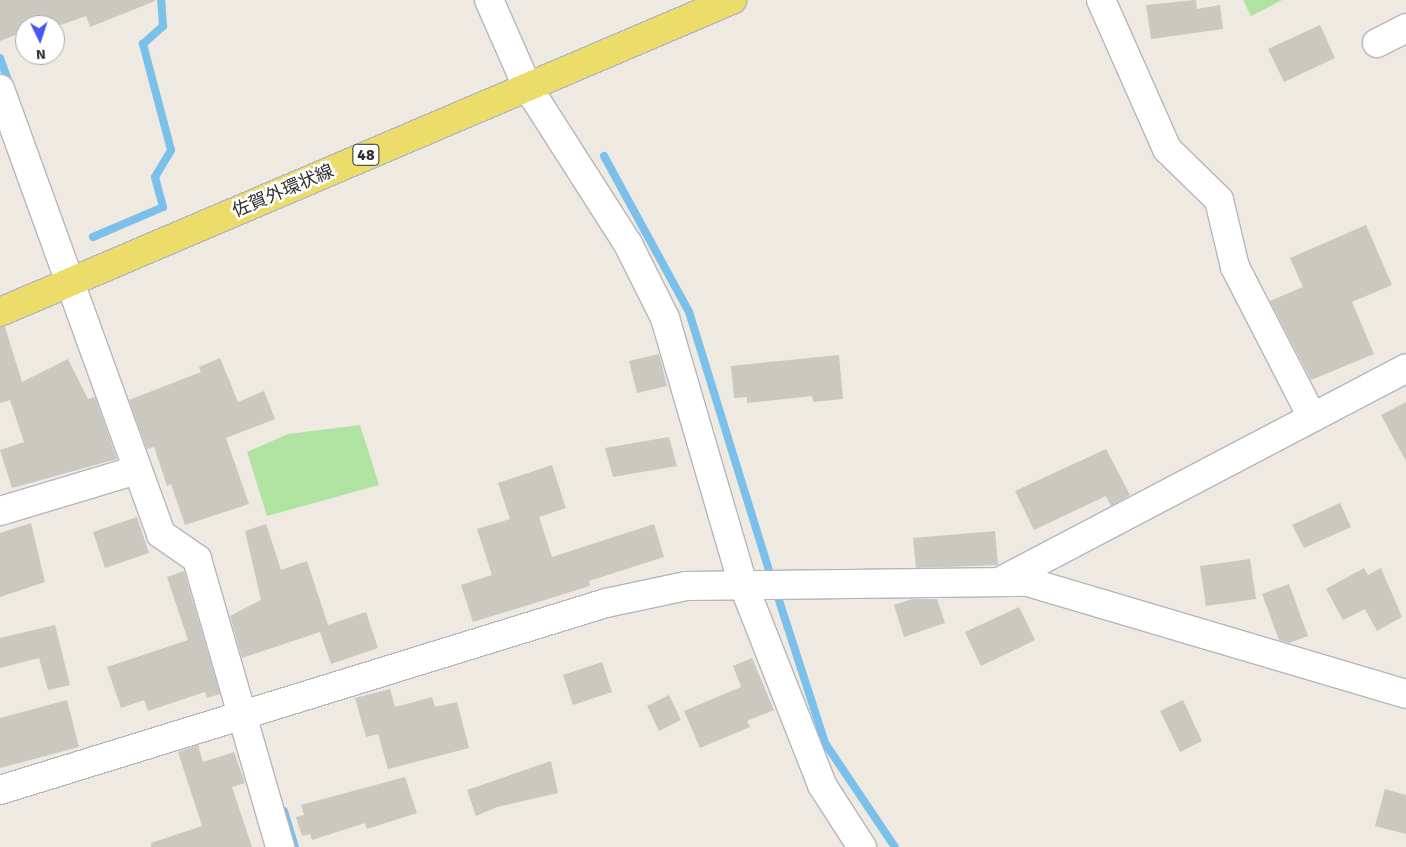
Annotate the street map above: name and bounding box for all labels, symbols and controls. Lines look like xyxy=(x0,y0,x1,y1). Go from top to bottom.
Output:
north arrow xyxy=(15,15,65,65)
text: N xyxy=(36,46,46,63)
road number: 48 xyxy=(352,142,380,168)
street label: 佐賀外環状線 xyxy=(229,160,337,222)

